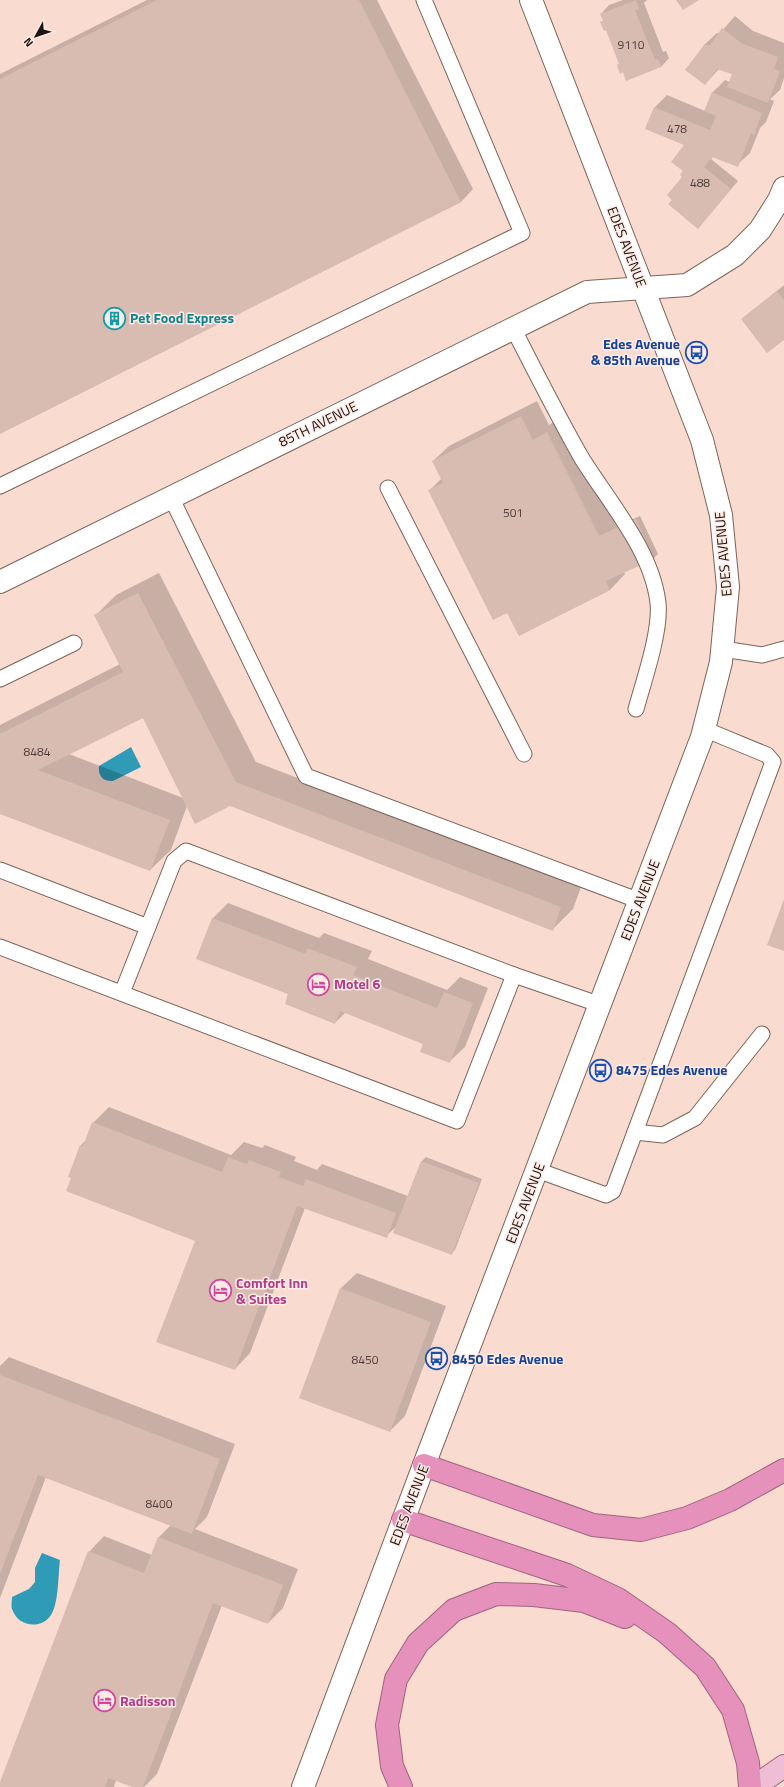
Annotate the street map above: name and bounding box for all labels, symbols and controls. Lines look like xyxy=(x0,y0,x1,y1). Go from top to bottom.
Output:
north arrow xyxy=(16,16,56,56)
text: N xyxy=(20,34,37,50)
house number: 9110 xyxy=(618,35,645,54)
house number: 478 xyxy=(667,119,687,138)
house number: 488 xyxy=(690,173,710,192)
street label: EDES AVENUE xyxy=(602,203,653,291)
building icon: Pet Food Express xyxy=(102,305,128,331)
place label: Pet Food Express xyxy=(130,307,234,328)
place label: Edes Avenue & 85th Avenue xyxy=(591,333,680,370)
bus stop icon: Edes Avenue & 85th Avenue xyxy=(683,339,709,365)
street label: 85TH AVENUE xyxy=(275,395,361,452)
house number: 501 xyxy=(503,503,523,522)
street label: EDES AVENUE xyxy=(708,510,737,597)
house number: 8484 xyxy=(24,742,51,761)
street label: EDES AVENUE xyxy=(614,856,665,943)
hotel icon: Motel 6 xyxy=(305,971,331,997)
place label: Motel 6 xyxy=(334,973,380,994)
bus stop icon: 8475 Edes Avenue xyxy=(588,1057,614,1083)
place label: 8475 Edes Avenue xyxy=(616,1059,728,1080)
street label: EDES AVENUE xyxy=(499,1159,550,1246)
place label: Comfort Inn & Suites xyxy=(236,1272,308,1309)
hotel icon: Comfort Inn & Suites xyxy=(207,1278,233,1304)
bus stop icon: 8450 Edes Avenue xyxy=(424,1346,450,1372)
place label: 8450 Edes Avenue xyxy=(452,1348,564,1369)
house number: 8450 xyxy=(352,1350,379,1369)
street label: EDES AVENUE xyxy=(383,1461,434,1548)
house number: 8400 xyxy=(146,1494,173,1513)
hotel icon: Radisson xyxy=(91,1688,117,1714)
place label: Radisson xyxy=(120,1690,175,1711)

